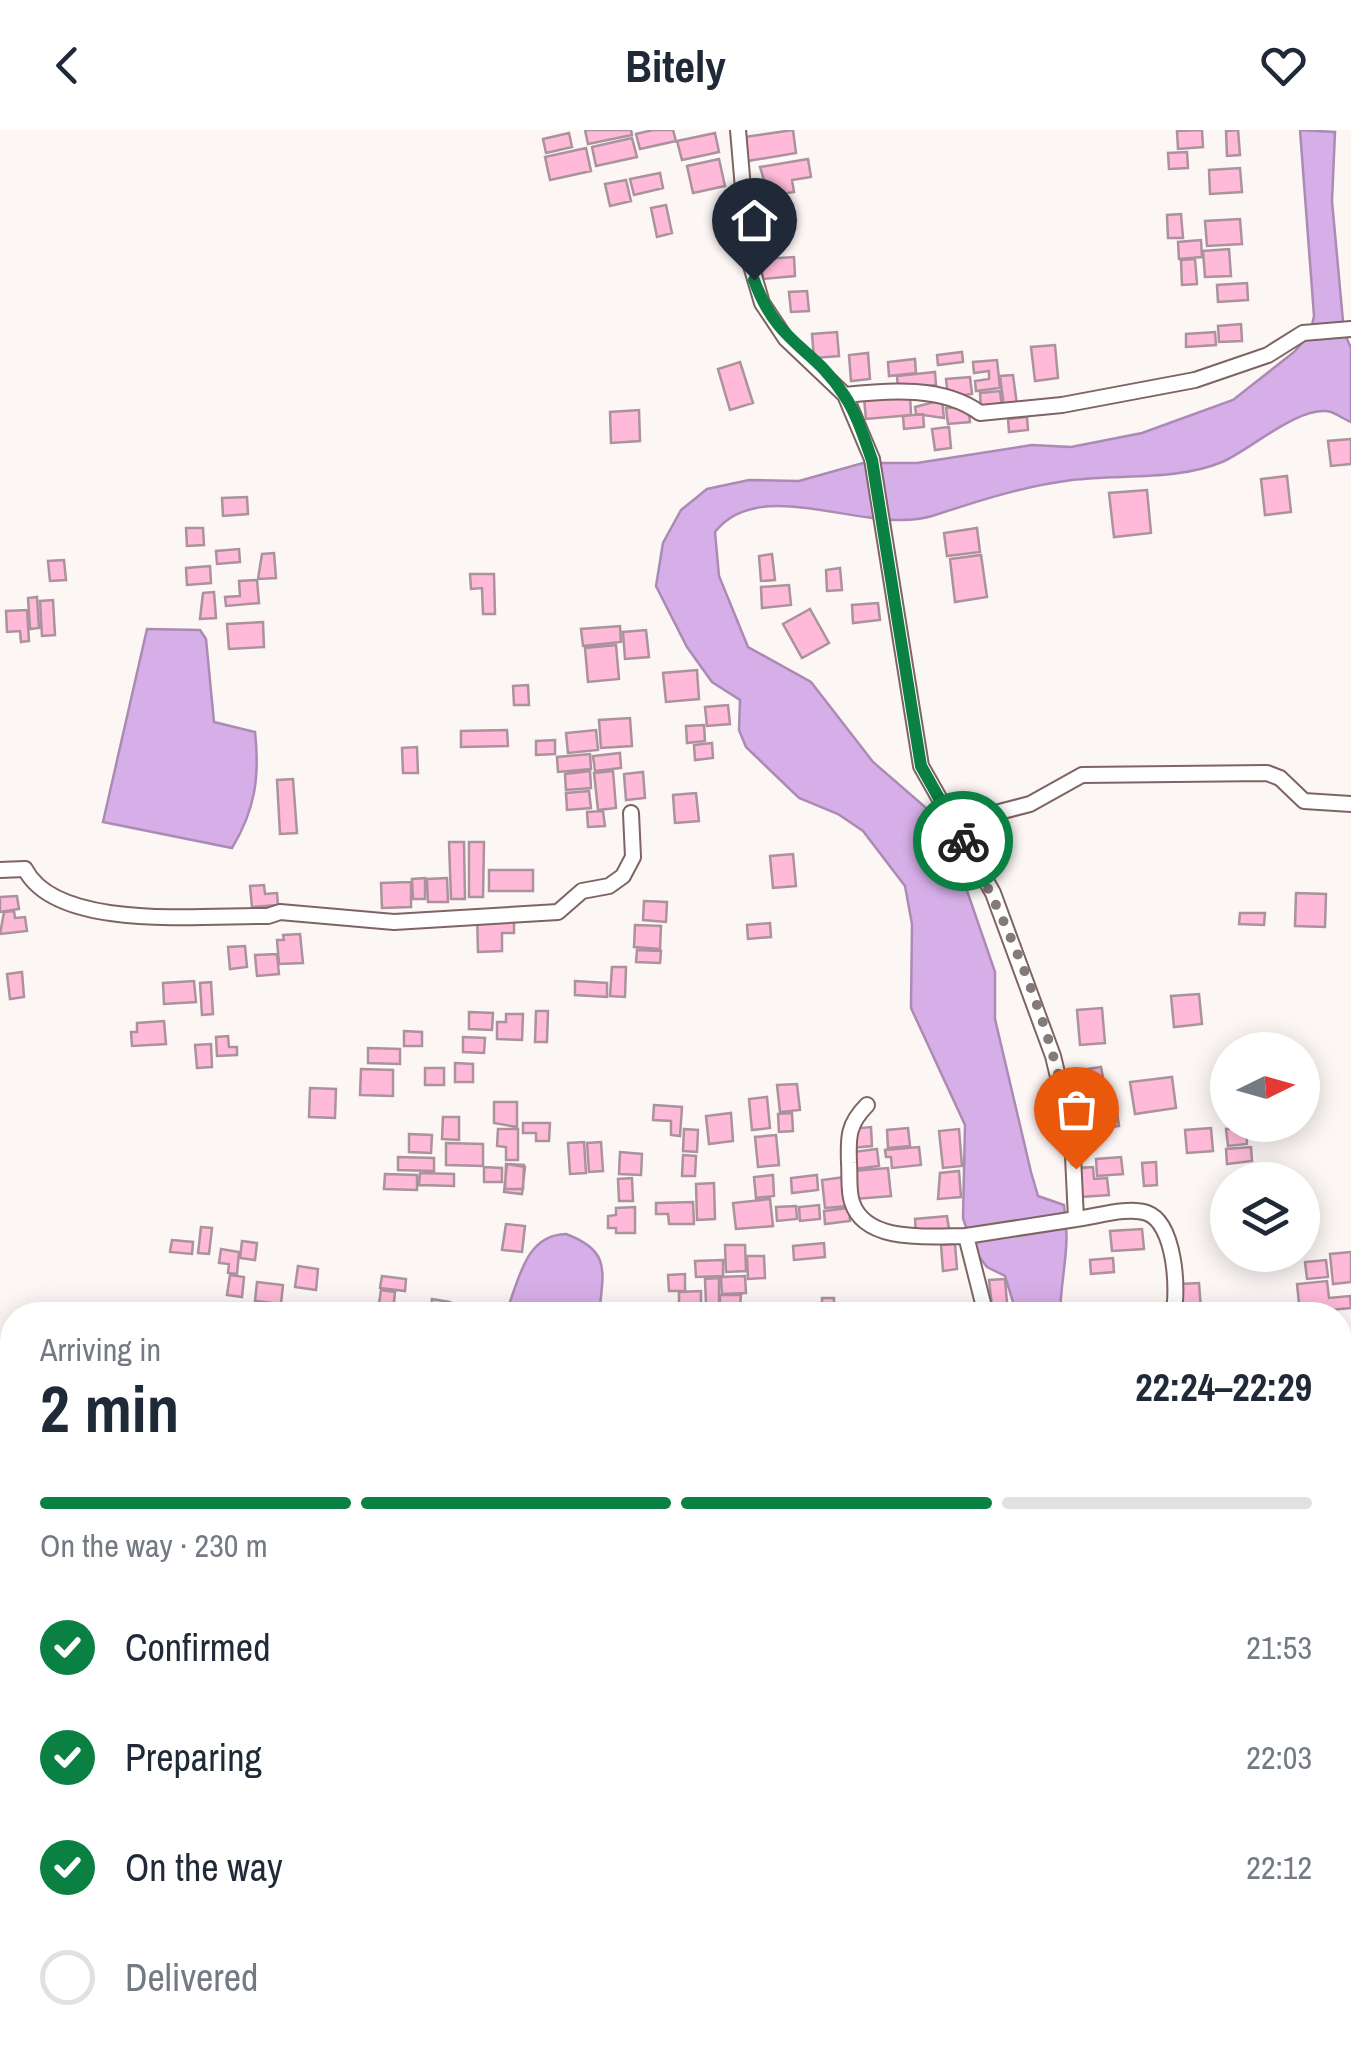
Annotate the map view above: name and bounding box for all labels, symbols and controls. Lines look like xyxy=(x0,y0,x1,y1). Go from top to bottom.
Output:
text: Bitely xyxy=(625,35,726,96)
icon: back xyxy=(40,38,95,93)
icon: heart xyxy=(1256,38,1311,93)
pin xyxy=(712,178,797,281)
icon: home xyxy=(727,193,782,248)
courier xyxy=(913,791,1013,891)
icon: bike xyxy=(936,814,991,869)
north arrow xyxy=(1210,1032,1320,1142)
map controls xyxy=(1210,1032,1320,1272)
pin xyxy=(1034,1067,1119,1170)
icon: bag xyxy=(1049,1082,1104,1137)
button: layers xyxy=(1210,1162,1320,1272)
text: Arriving in xyxy=(40,1328,161,1371)
text: 22:24–22:29 xyxy=(1135,1362,1312,1413)
text: 2 min xyxy=(40,1365,179,1452)
text: On the way · 230 m xyxy=(40,1524,268,1567)
icon: check xyxy=(40,1620,95,1675)
text: Confirmed xyxy=(125,1622,270,1673)
text: 21:53 xyxy=(1246,1626,1312,1669)
icon: check xyxy=(40,1730,95,1785)
text: Preparing xyxy=(125,1732,262,1783)
text: 22:03 xyxy=(1246,1736,1312,1779)
icon: check xyxy=(40,1840,95,1895)
text: On the way xyxy=(125,1842,283,1893)
text: 22:12 xyxy=(1246,1846,1312,1889)
text: Delivered xyxy=(125,1952,258,2003)

